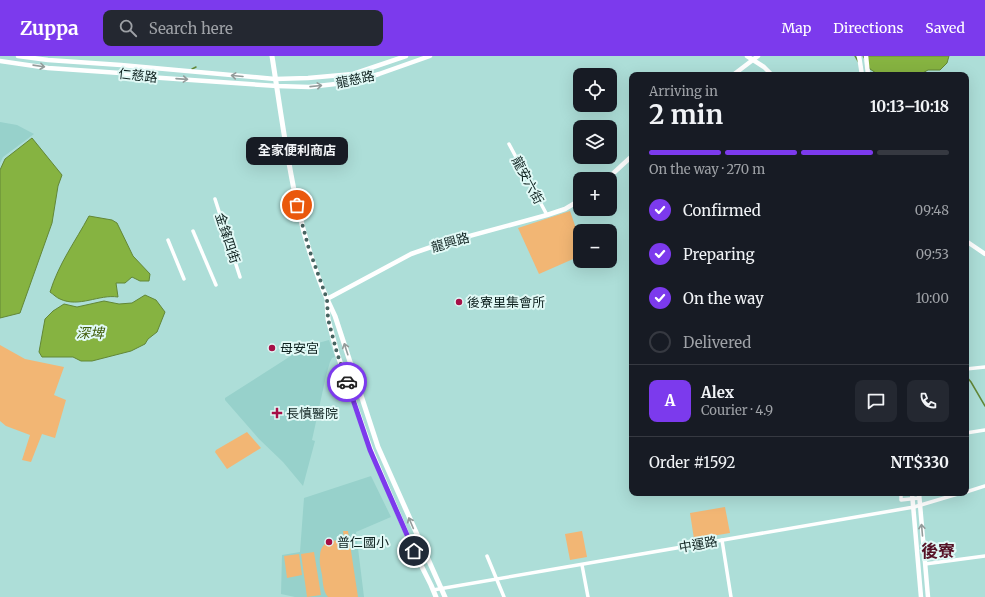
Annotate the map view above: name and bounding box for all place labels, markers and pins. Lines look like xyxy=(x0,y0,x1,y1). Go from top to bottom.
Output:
callout: 全家便利商店 xyxy=(246,137,348,165)
pin xyxy=(280,188,314,222)
place label: 後寮里集會所 xyxy=(467,294,545,311)
marker: 後寮里集會所 xyxy=(454,297,464,307)
place label: 母安宮 xyxy=(280,340,319,357)
marker: 母安宮 xyxy=(267,343,277,353)
place label: 長慎醫院 xyxy=(286,405,338,422)
marker: 長慎醫院 xyxy=(271,407,283,419)
place label: 普仁國小 xyxy=(337,534,389,551)
pin xyxy=(397,534,431,568)
marker: 普仁國小 xyxy=(324,537,334,547)

